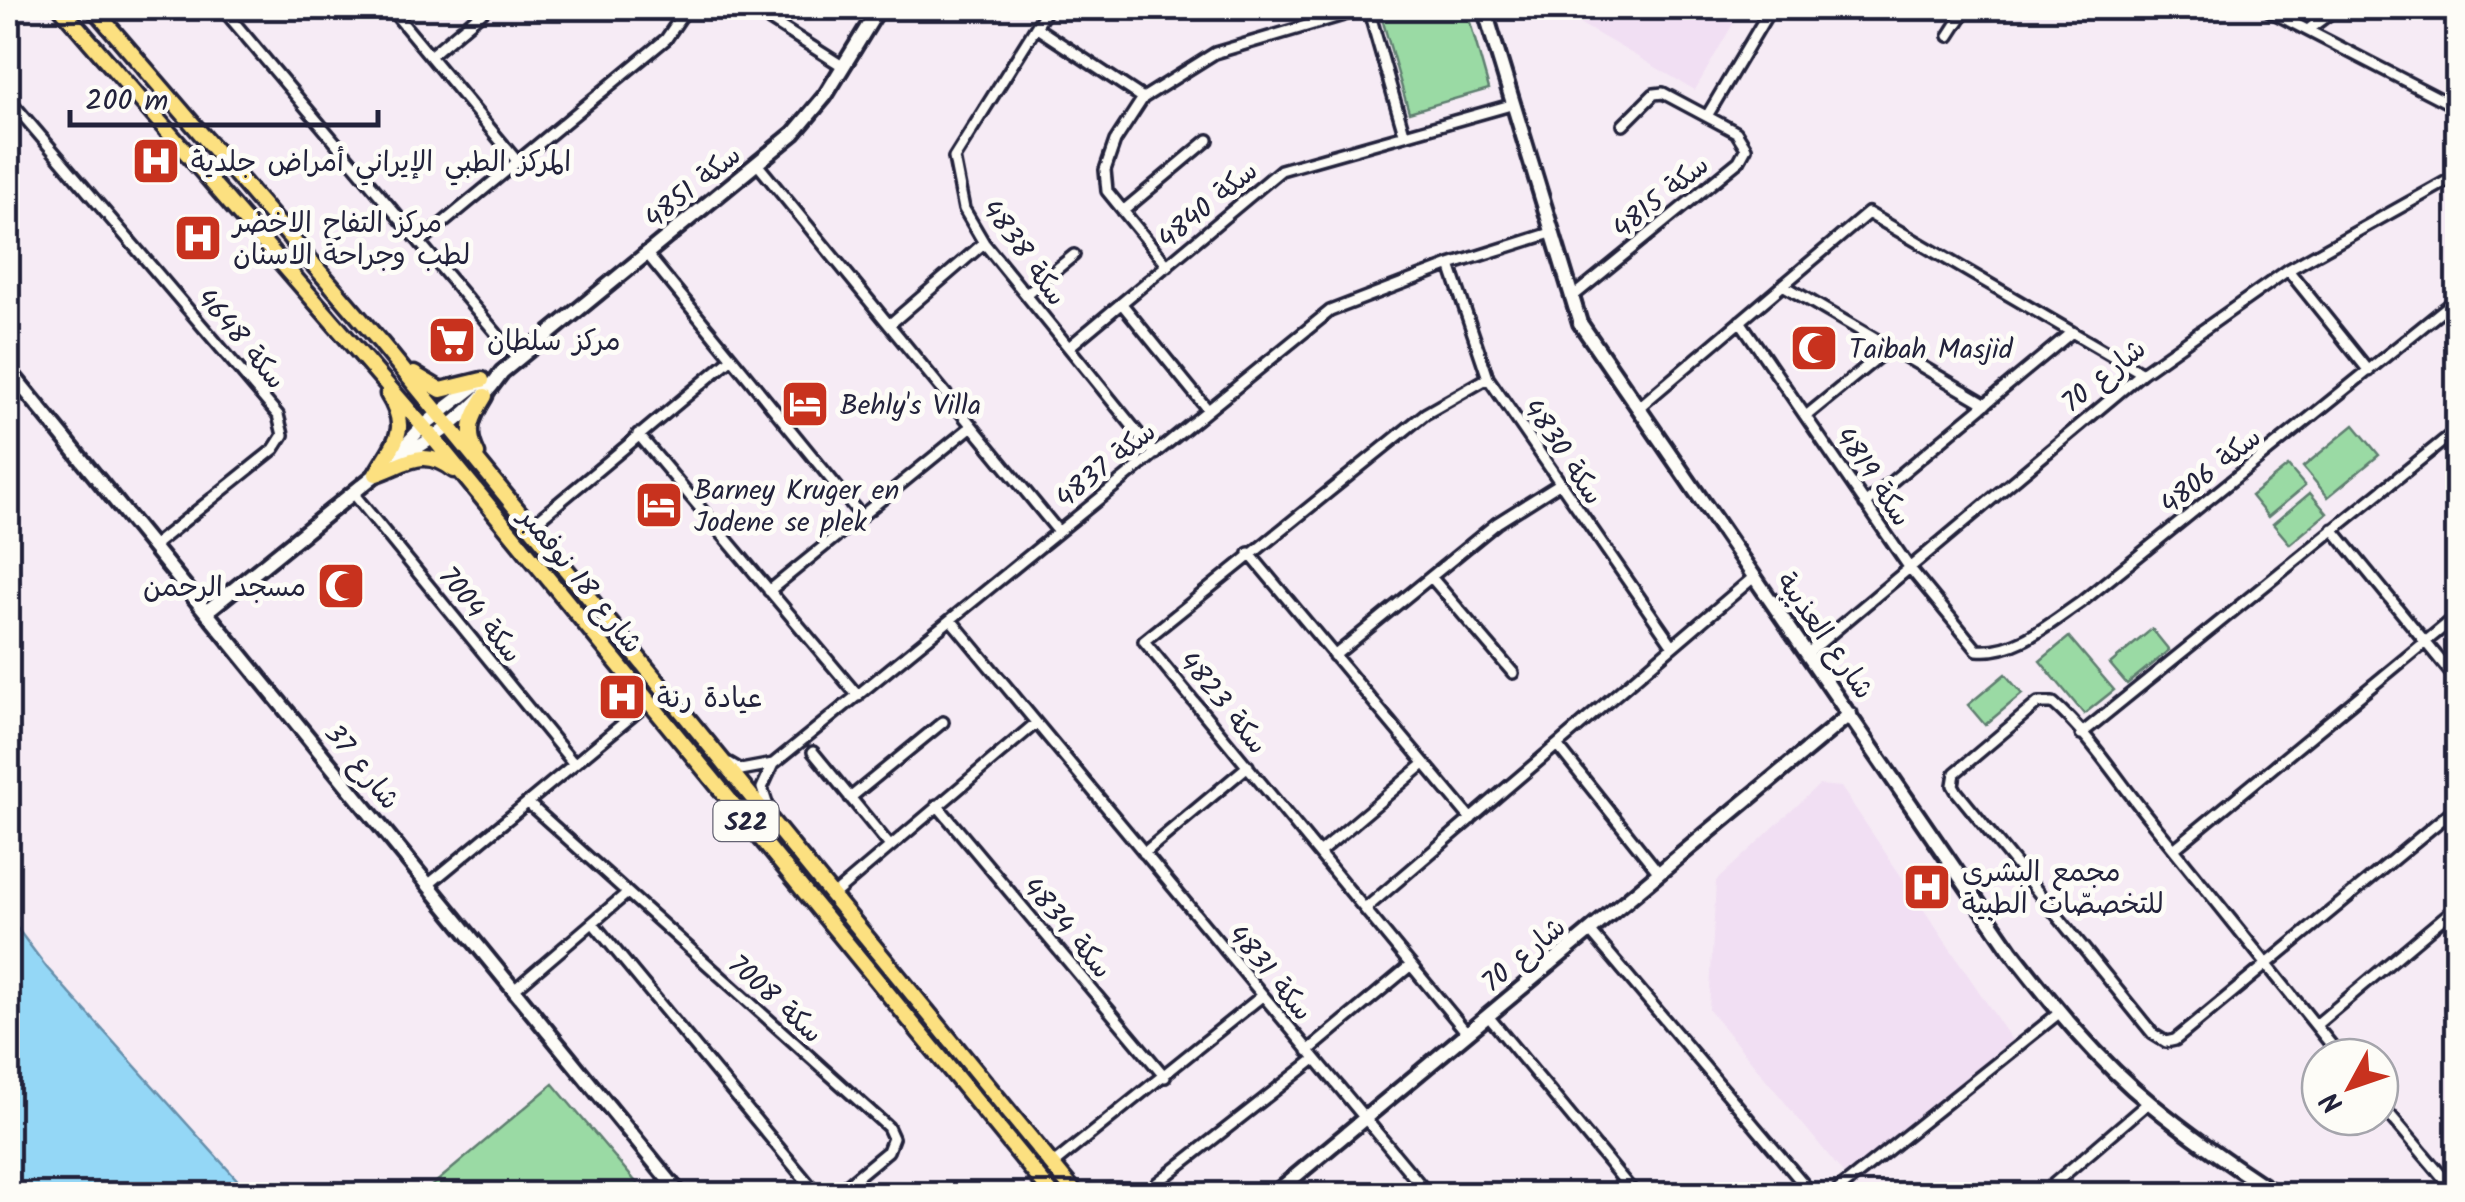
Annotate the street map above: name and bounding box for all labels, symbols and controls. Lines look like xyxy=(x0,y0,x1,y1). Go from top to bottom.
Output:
scale bar xyxy=(70,65,378,127)
text: 200 m xyxy=(85,78,168,126)
hospital icon: المركز الطبي الإيراني أمراض جلدية xyxy=(130,135,182,187)
street label: سكة 4851 xyxy=(635,135,752,241)
place label: المركز الطبي الإيراني أمراض جلدية xyxy=(191,141,571,186)
street label: سكة 4815 xyxy=(1603,145,1720,251)
street label: سكة 4840 xyxy=(1148,150,1269,262)
street label: سكة 4838 xyxy=(969,190,1077,316)
place label: مركز التفاح الاخضر لطب وجراحة الاسنان xyxy=(231,202,470,279)
hospital icon: مركز التفاح الاخضر لطب وجراحة الاسنان xyxy=(172,212,224,264)
street label: سكة 4648 xyxy=(184,279,296,400)
supermarket icon: مركز سلطان xyxy=(426,314,478,366)
place label: مركز سلطان xyxy=(487,320,621,365)
mosque icon: Taibah Masjid xyxy=(1788,322,1840,374)
place label: Taibah Masjid xyxy=(1849,328,2014,373)
street label: شارع 70 xyxy=(2052,328,2157,426)
hotel icon: Behly's Villa xyxy=(779,378,831,430)
place label: Behly's Villa xyxy=(840,384,981,429)
street label: سكة 4830 xyxy=(1510,390,1614,515)
street label: سكة 4837 xyxy=(1046,411,1167,521)
street label: سكة 4806 xyxy=(2151,417,2272,527)
street label: سكة 4819 xyxy=(1822,418,1922,537)
place label: Barney Kruger en Jodene se plek xyxy=(694,469,899,546)
hotel icon: Barney Kruger en Jodene se plek xyxy=(633,479,685,531)
street label: شارع 18 نوفمبر xyxy=(506,497,653,665)
street label: سكة 7004 xyxy=(426,557,532,674)
mosque icon: مسجد الرحمن xyxy=(315,560,367,612)
street label: شارع العذيبة xyxy=(1763,563,1885,710)
place label: مسجد الرحمن xyxy=(143,566,306,611)
street label: سكة 4823 xyxy=(1166,642,1278,765)
hospital icon: عيادة رنة xyxy=(596,671,648,723)
place label: عيادة رنة xyxy=(657,677,762,722)
street label: شارع 37 xyxy=(312,714,410,821)
road number: S22 xyxy=(714,801,778,841)
place label: مجمع البشرى للتخصصّات الطبية xyxy=(1962,851,2164,928)
hospital icon: مجمع البشرى للتخصصّات الطبية xyxy=(1901,861,1953,913)
street label: سكة 4834 xyxy=(1010,868,1122,990)
street label: شارع 70 xyxy=(1472,907,1577,1005)
street label: سكة 4831 xyxy=(1215,915,1323,1032)
street label: سكة 7008 xyxy=(716,944,832,1055)
north arrow xyxy=(2300,1037,2400,1137)
text: N xyxy=(2310,1080,2356,1123)

